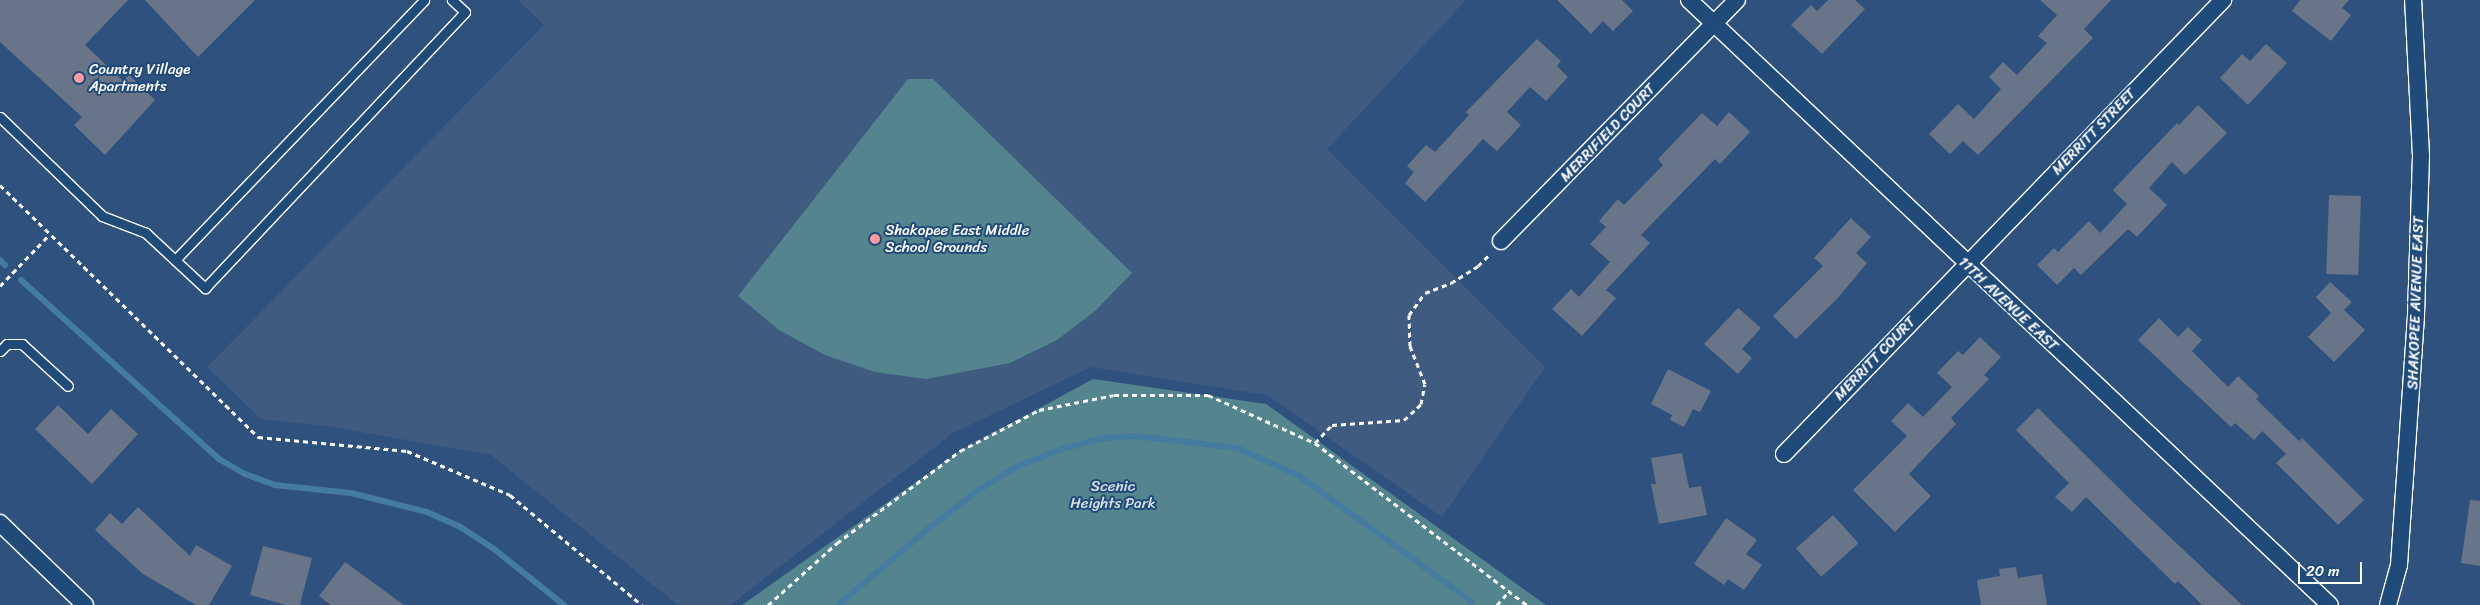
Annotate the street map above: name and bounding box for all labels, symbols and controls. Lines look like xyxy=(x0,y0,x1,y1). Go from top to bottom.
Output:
place label: Country Village Apartments xyxy=(89,60,190,95)
marker: Country Village Apartments xyxy=(73,72,85,84)
street label: MERRIFIELD COURT xyxy=(1557,80,1659,186)
street label: MERRITT STREET xyxy=(2048,84,2140,180)
street label: SHAKOPEE AVENUE EAST xyxy=(2404,216,2428,390)
place label: Shakopee East Middle School Grounds xyxy=(885,221,1030,256)
marker: Shakopee East Middle School Grounds xyxy=(869,233,881,245)
street label: 11TH AVENUE EAST xyxy=(1954,253,2062,355)
street label: MERRITT COURT xyxy=(1831,314,1919,404)
park label: Scenic Heights Park xyxy=(1070,477,1156,512)
scale bar xyxy=(2300,552,2364,584)
text: 20 m xyxy=(2306,558,2340,584)

